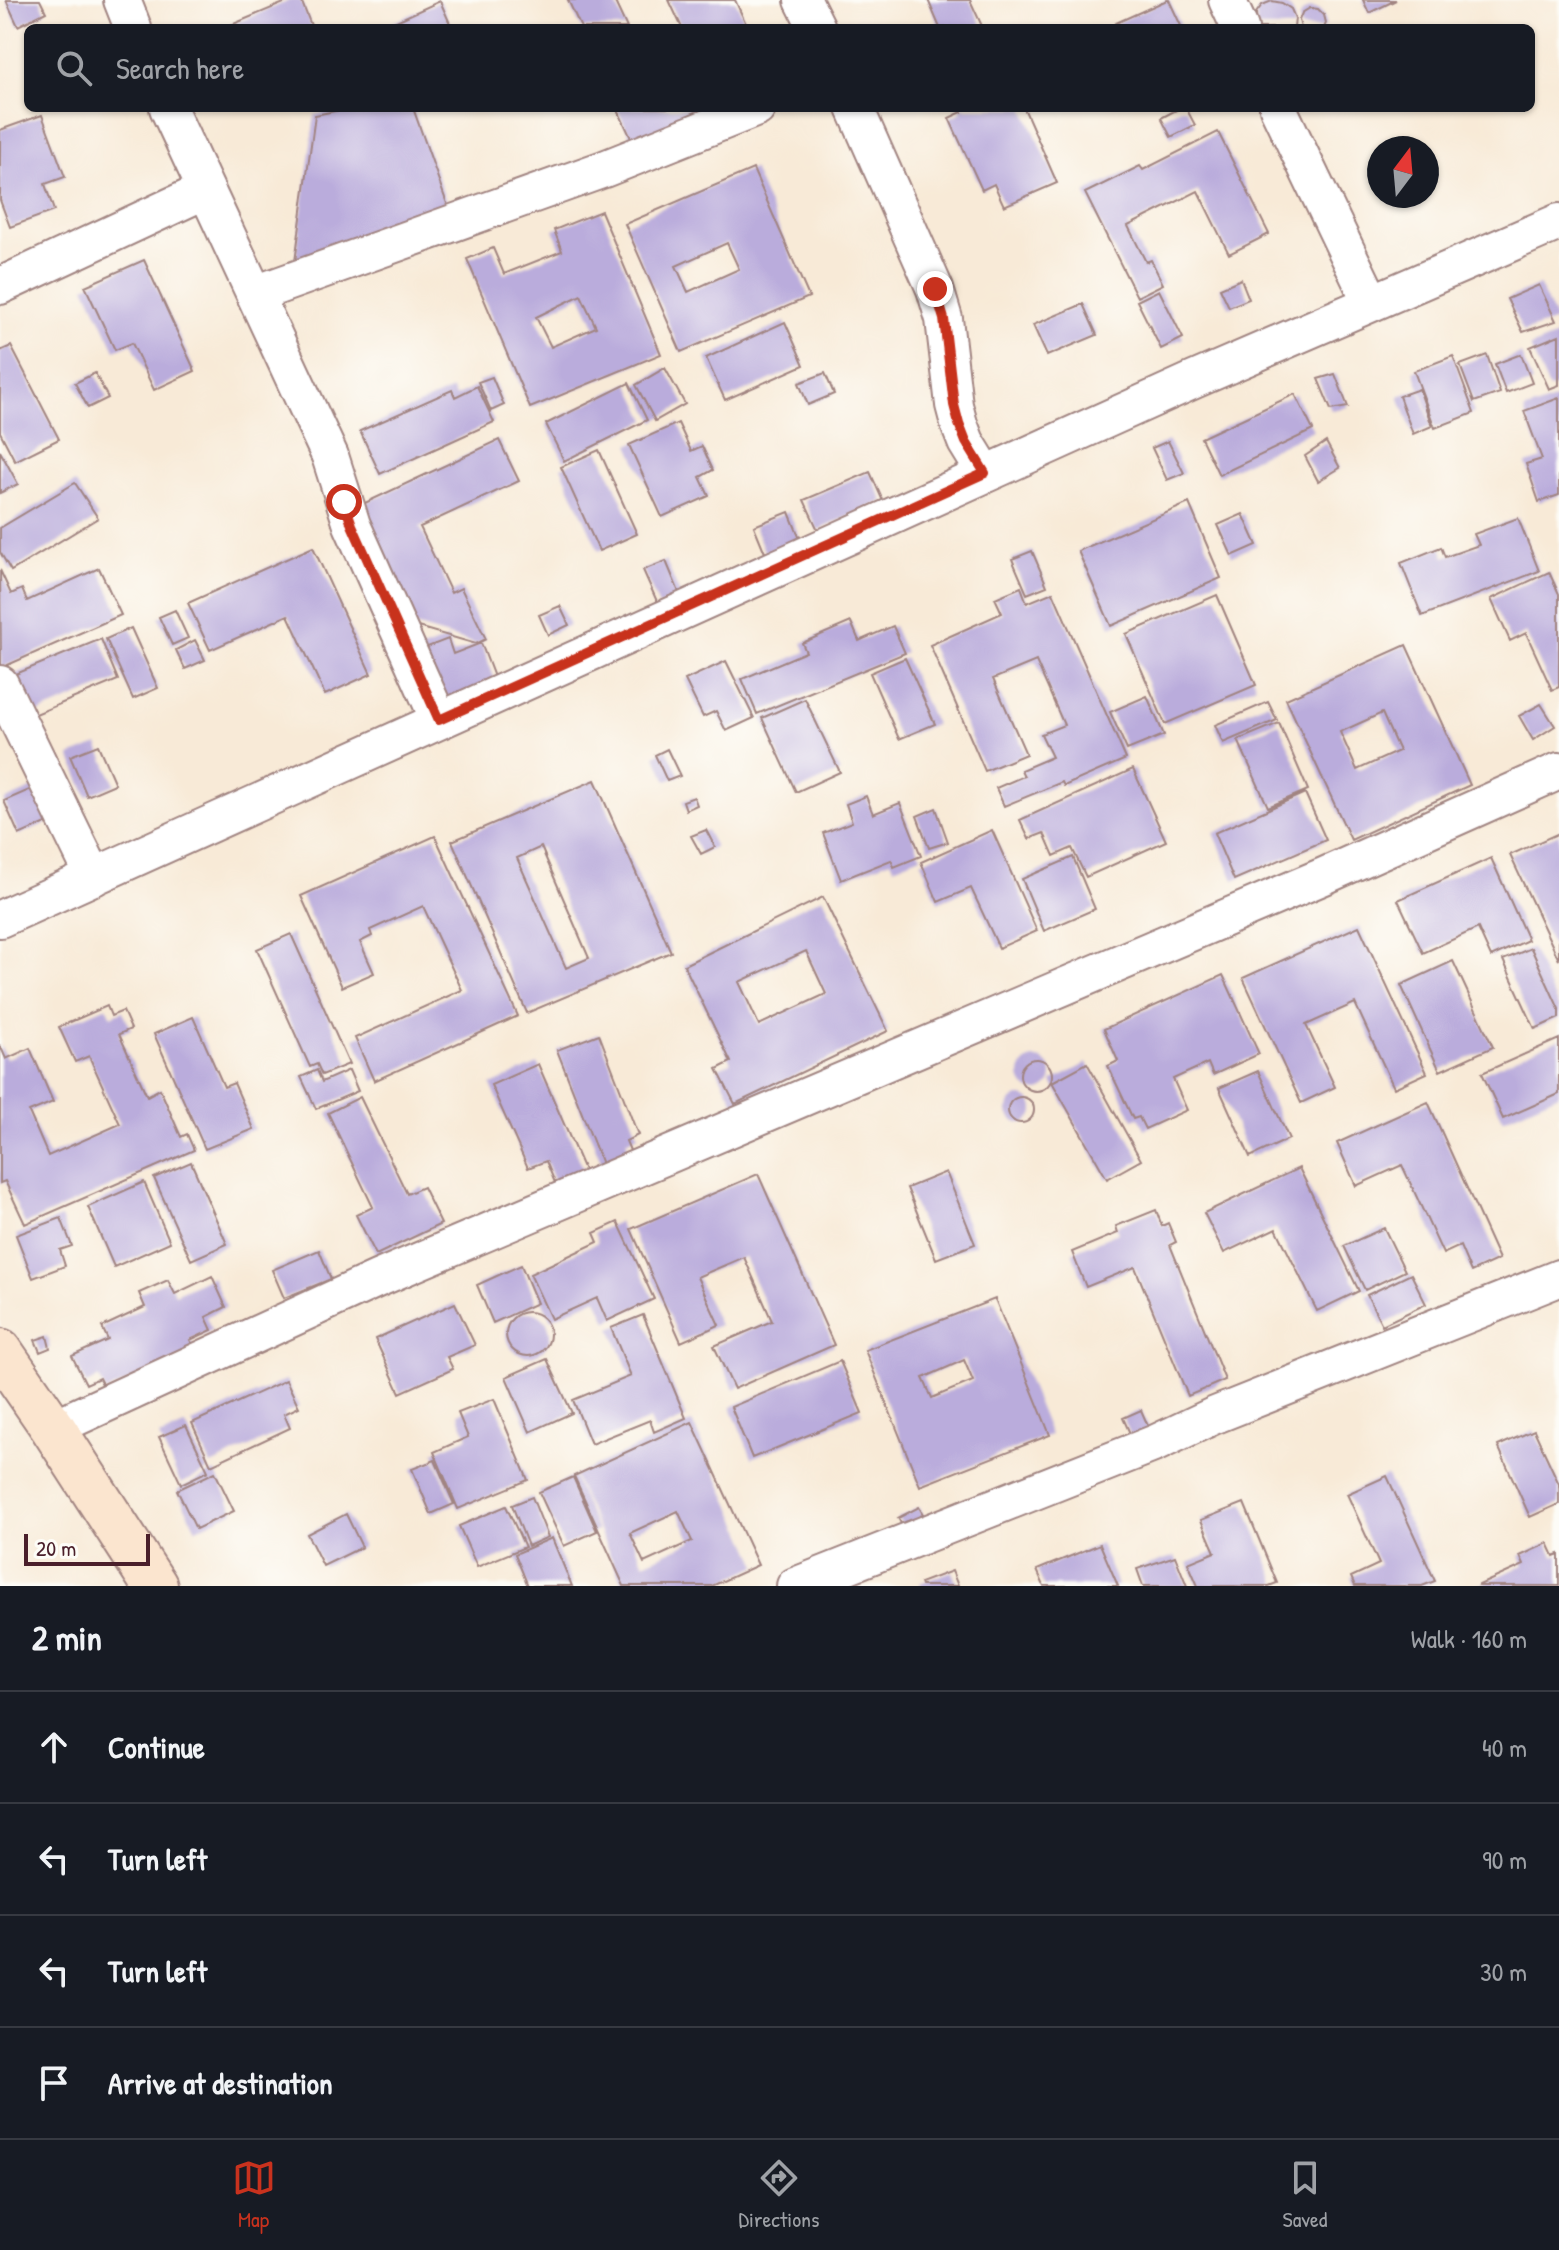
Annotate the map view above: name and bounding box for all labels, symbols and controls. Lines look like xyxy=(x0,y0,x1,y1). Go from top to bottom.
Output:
search box xyxy=(24,24,1535,112)
icon: search xyxy=(52,46,96,90)
text: Search here xyxy=(116,48,244,88)
north arrow xyxy=(1367,136,1439,208)
route end xyxy=(917,271,953,307)
route start xyxy=(326,484,362,520)
scale bar xyxy=(24,1530,150,1566)
text: 20 m xyxy=(36,1533,76,1563)
text: 2 min xyxy=(32,1615,102,1661)
text: Walk · 160 m xyxy=(1411,1621,1527,1656)
icon: ahead xyxy=(32,1725,76,1769)
text: Continue xyxy=(108,1727,205,1767)
text: 40 m xyxy=(1482,1730,1527,1765)
icon: left xyxy=(32,1837,76,1881)
text: Turn left xyxy=(108,1839,207,1879)
text: 90 m xyxy=(1482,1842,1527,1877)
icon: left xyxy=(32,1949,76,1993)
text: Turn left xyxy=(108,1951,207,1991)
text: 30 m xyxy=(1480,1954,1527,1989)
icon: arrive xyxy=(32,2061,76,2105)
text: Arrive at destination xyxy=(108,2063,333,2103)
tab: Map xyxy=(232,2156,276,2234)
tab: Directions xyxy=(739,2156,820,2234)
tab: Saved xyxy=(1283,2156,1327,2234)

